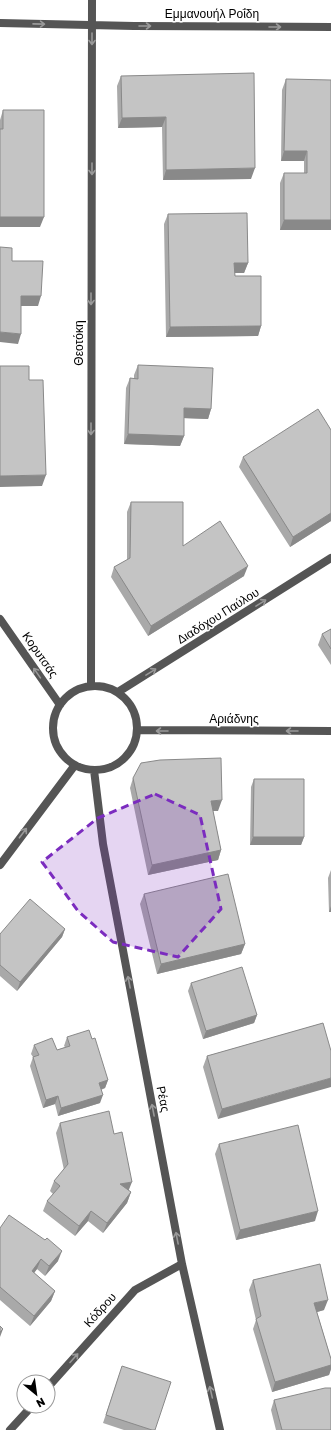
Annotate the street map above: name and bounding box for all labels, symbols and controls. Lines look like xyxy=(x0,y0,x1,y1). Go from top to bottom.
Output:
street label: Εμμανουήλ Ροΐδη xyxy=(165,7,259,21)
one-way arrow xyxy=(32,20,45,28)
one-way arrow xyxy=(138,22,151,30)
one-way arrow xyxy=(268,23,281,31)
one-way arrow xyxy=(88,32,96,45)
one-way arrow xyxy=(88,162,96,175)
one-way arrow xyxy=(88,292,95,305)
street label: Θεοτόκη xyxy=(72,320,86,366)
one-way arrow xyxy=(87,422,95,435)
street label: Διαδόχου Παύλου xyxy=(174,585,262,647)
one-way arrow xyxy=(255,599,266,607)
street label: Κορυτσάς xyxy=(19,629,61,681)
one-way arrow xyxy=(33,667,41,678)
one-way arrow xyxy=(145,667,157,675)
street label: Αριάδνης xyxy=(209,712,259,726)
one-way arrow xyxy=(156,727,169,734)
one-way arrow xyxy=(286,727,299,735)
one-way arrow xyxy=(19,828,28,839)
one-way arrow xyxy=(125,976,133,989)
street label: Ρέας xyxy=(154,1085,172,1113)
one-way arrow xyxy=(149,1104,157,1117)
one-way arrow xyxy=(173,1232,181,1245)
street label: Κόδρου xyxy=(81,1290,119,1330)
one-way arrow xyxy=(69,1353,79,1363)
north arrow xyxy=(16,1374,56,1414)
one-way arrow xyxy=(207,1386,215,1399)
text: N xyxy=(34,1395,47,1410)

